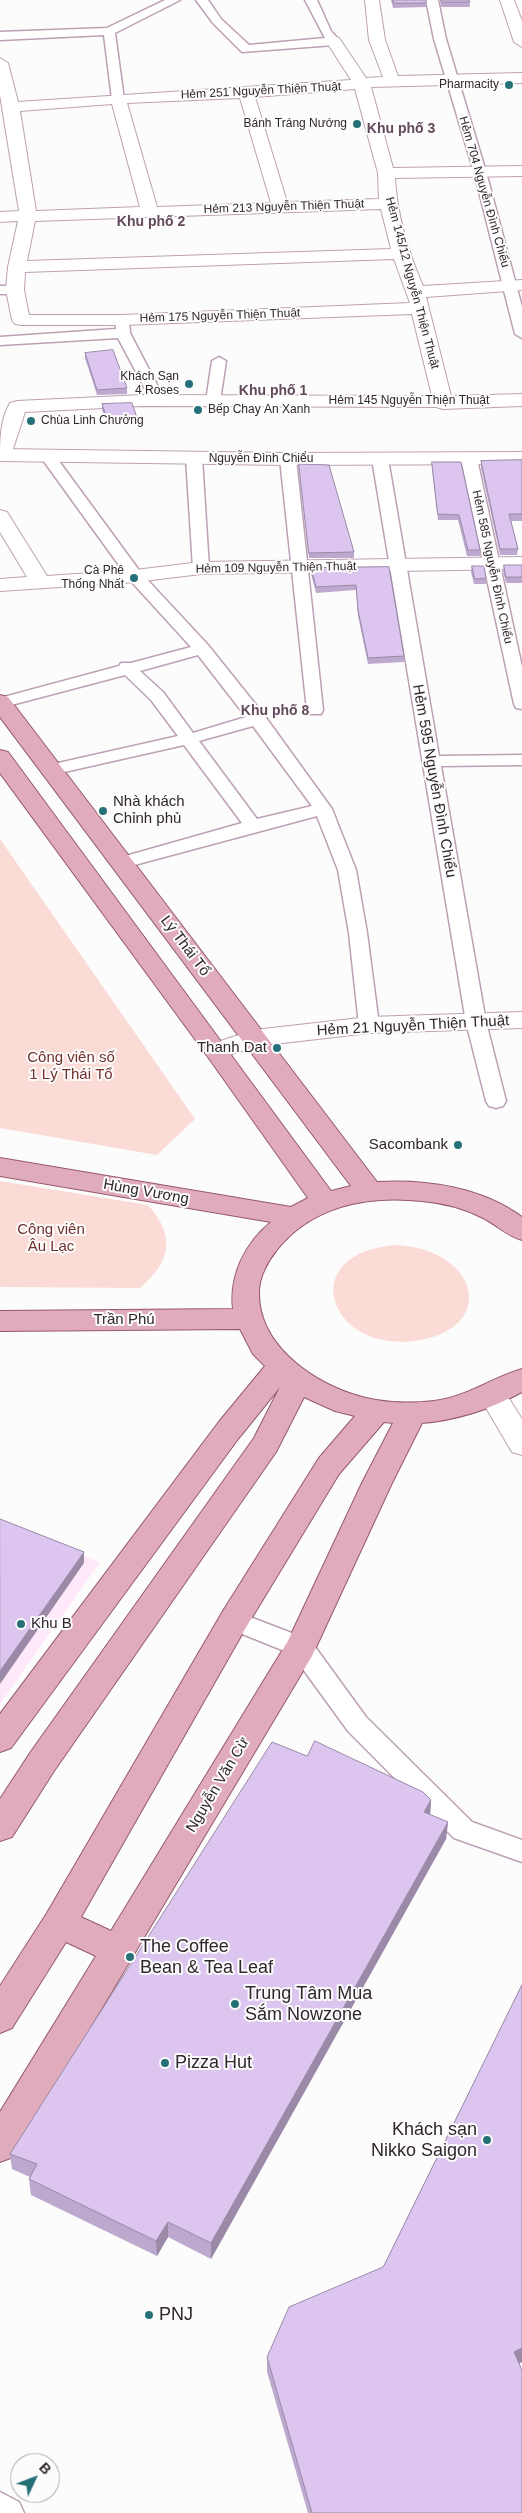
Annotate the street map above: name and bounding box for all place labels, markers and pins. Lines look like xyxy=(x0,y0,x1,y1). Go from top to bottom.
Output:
place label: Pharmacity xyxy=(439,78,499,92)
marker: Pharmacity xyxy=(503,79,515,91)
place label: Bánh Tráng Nướng xyxy=(243,117,347,131)
marker: Bánh Tráng Nướng xyxy=(351,118,363,130)
place label: Khách Sạn 4 Roses xyxy=(120,370,179,398)
marker: Khách Sạn 4 Roses xyxy=(183,378,195,390)
place label: Bếp Chay An Xanh xyxy=(208,403,310,417)
marker: Bếp Chay An Xanh xyxy=(192,404,204,416)
place label: Chùa Linh Chưởng xyxy=(41,414,144,428)
marker: Chùa Linh Chưởng xyxy=(25,415,37,427)
place label: Cà Phê Thống Nhất xyxy=(61,564,124,592)
marker: Cà Phê Thống Nhất xyxy=(128,572,140,584)
place label: Nhà khách Chỉnh phủ xyxy=(113,793,185,828)
marker: Nhà khách Chỉnh phủ xyxy=(97,805,109,817)
place label: Thanh Dat xyxy=(197,1039,267,1057)
marker: Thanh Dat xyxy=(271,1042,283,1054)
place label: Sacombank xyxy=(369,1136,448,1154)
marker: Sacombank xyxy=(452,1139,464,1151)
place label: Khu B xyxy=(31,1615,72,1633)
marker: Khu B xyxy=(15,1618,27,1630)
place label: The Coffee Bean & Tea Leaf xyxy=(140,1936,273,1978)
marker: The Coffee Bean & Tea Leaf xyxy=(124,1951,136,1963)
place label: Trung Tâm Mua Sắm Nowzone xyxy=(245,1983,372,2026)
marker: Trung Tâm Mua Sắm Nowzone xyxy=(229,1998,241,2010)
place label: Pizza Hut xyxy=(175,2052,252,2074)
marker: Pizza Hut xyxy=(159,2057,171,2069)
place label: Khách sạn Nikko Saigon xyxy=(371,2119,477,2162)
marker: Khách sạn Nikko Saigon xyxy=(481,2134,493,2146)
place label: PNJ xyxy=(159,2304,193,2326)
marker: PNJ xyxy=(143,2309,155,2321)

